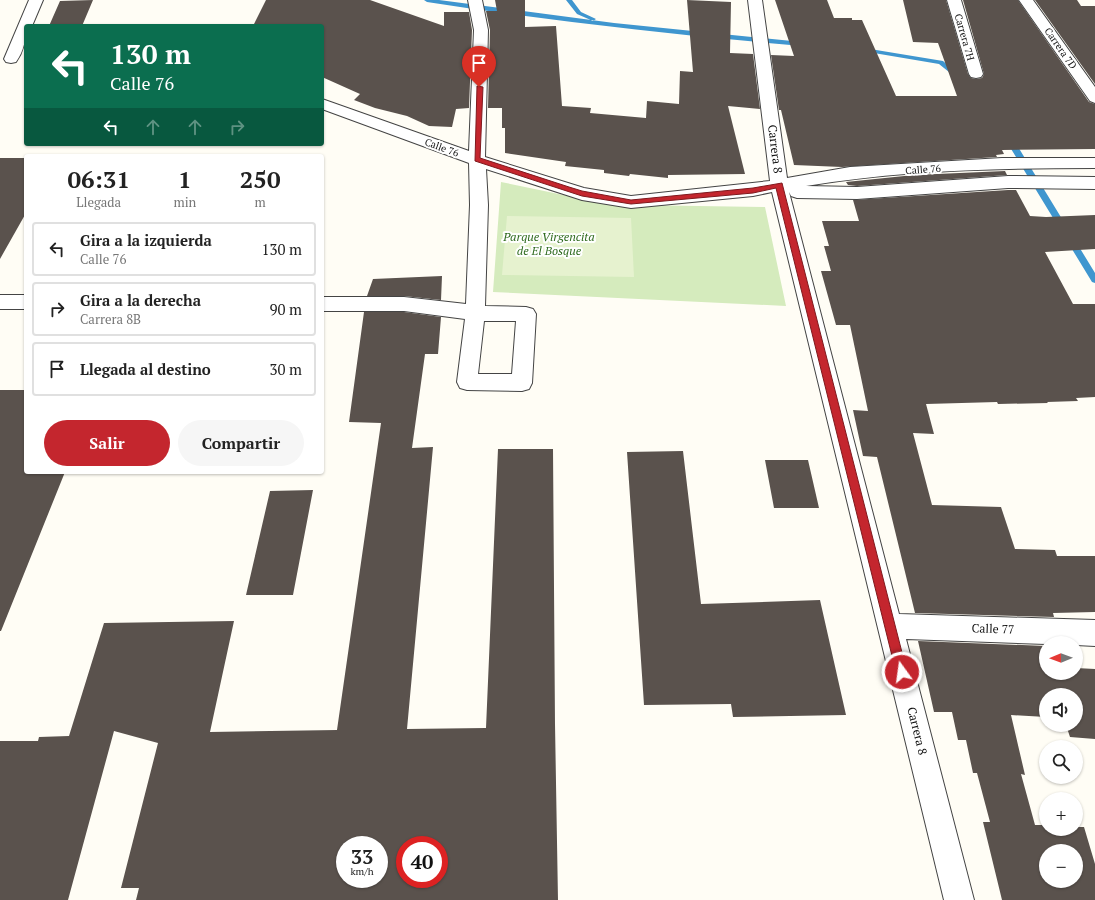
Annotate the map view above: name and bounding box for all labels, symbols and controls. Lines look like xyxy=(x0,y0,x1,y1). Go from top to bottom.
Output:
street label: Carrera 7H xyxy=(952,12,977,62)
street label: Carrera 7D xyxy=(1042,25,1080,72)
text: 130 m xyxy=(110,35,191,72)
icon: left xyxy=(44,40,96,92)
pin xyxy=(462,46,496,87)
icon: arrive xyxy=(468,52,490,74)
text: Calle 76 xyxy=(110,71,174,95)
icon: left xyxy=(100,116,122,138)
icon: ahead xyxy=(142,116,164,138)
icon: ahead xyxy=(184,116,206,138)
icon: right xyxy=(226,116,248,138)
street label: Carrera 8 xyxy=(765,124,786,174)
street label: Calle 76 xyxy=(423,135,461,160)
street label: Calle 76 xyxy=(905,162,942,177)
text: 06:31 xyxy=(67,163,130,195)
text: 1 xyxy=(178,163,192,195)
text: 250 xyxy=(240,163,280,195)
text: Llegada xyxy=(76,193,121,211)
text: min xyxy=(173,193,196,211)
text: m xyxy=(255,193,266,211)
park label: Parque Virgencita de El Bosque xyxy=(502,229,595,258)
text: Gira a la izquierda xyxy=(80,230,212,250)
icon: left xyxy=(46,238,68,260)
text: 130 m xyxy=(261,239,302,259)
text: Calle 76 xyxy=(80,250,126,268)
text: Gira a la derecha xyxy=(80,290,201,310)
icon: right xyxy=(46,298,68,320)
text: 90 m xyxy=(269,299,302,319)
text: Carrera 8B xyxy=(80,310,141,328)
icon: arrive xyxy=(46,358,68,380)
text: Llegada al destino xyxy=(80,359,211,379)
text: 30 m xyxy=(269,359,302,379)
button: Salir xyxy=(44,420,170,466)
button: Compartir xyxy=(178,420,304,466)
street label: Calle 77 xyxy=(971,620,1015,637)
north arrow xyxy=(1039,636,1083,680)
map controls xyxy=(1039,636,1083,888)
position arrow xyxy=(881,651,923,693)
button: sound xyxy=(1039,688,1083,732)
street label: Carrera 8 xyxy=(904,705,931,756)
button: search xyxy=(1039,740,1083,784)
button: + xyxy=(1039,792,1083,836)
speed limit sign: 40 xyxy=(396,836,448,888)
text: 33 xyxy=(351,843,373,870)
button: − xyxy=(1039,844,1083,888)
text: km/h xyxy=(350,865,374,878)

